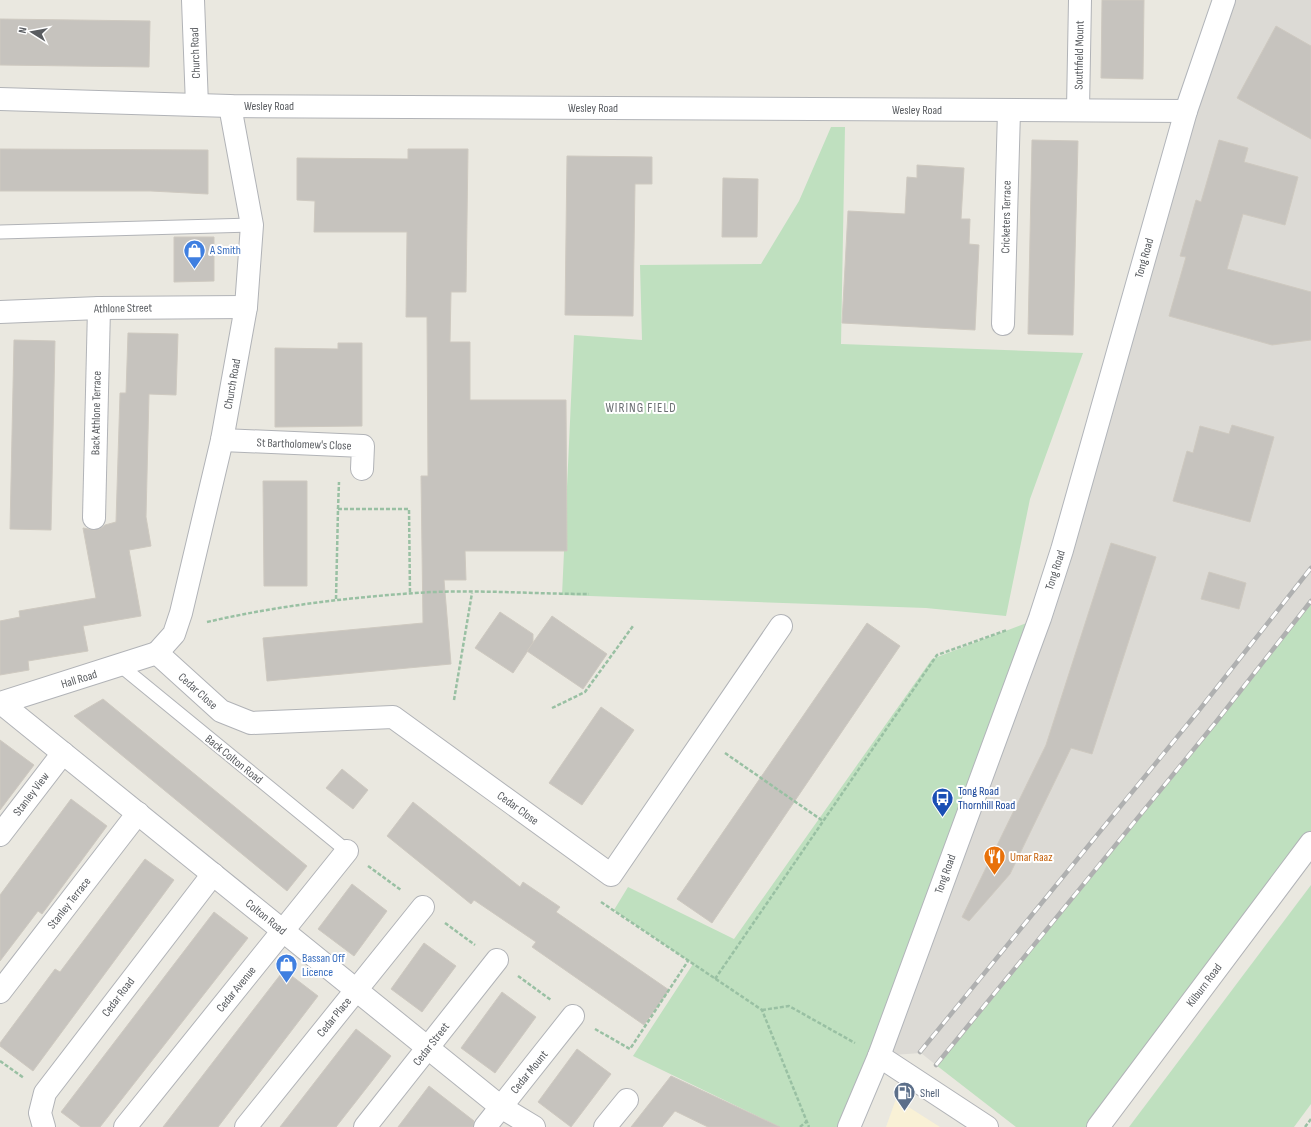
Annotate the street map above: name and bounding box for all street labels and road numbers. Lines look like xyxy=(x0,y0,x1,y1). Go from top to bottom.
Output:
street label: Southfield Mount xyxy=(1071,20,1088,90)
street label: Church Road xyxy=(187,27,204,79)
street label: Wesley Road xyxy=(244,99,294,114)
street label: Wesley Road xyxy=(568,101,618,116)
street label: Wesley Road xyxy=(892,103,942,118)
street label: Cricketers Terrace xyxy=(998,180,1015,254)
street label: Tong Road xyxy=(1132,236,1157,280)
street label: Athlone Street xyxy=(93,300,153,317)
street label: Church Road xyxy=(221,358,244,411)
street label: Back Athlone Terrace xyxy=(88,371,105,455)
street label: St Bartholomew's Close xyxy=(256,435,352,454)
street label: Tong Road xyxy=(1042,548,1069,592)
street label: Hall Road xyxy=(59,667,99,692)
street label: Cedar Close xyxy=(175,670,221,713)
street label: Back Colton Road xyxy=(202,732,266,787)
street label: Stanley View xyxy=(10,769,53,819)
street label: Cedar Close xyxy=(494,788,542,829)
street label: Tong Road xyxy=(931,852,960,896)
street label: Stanley Terrace xyxy=(44,874,94,932)
street label: Colton Road xyxy=(242,896,289,938)
street label: Kilburn Road xyxy=(1183,961,1226,1010)
street label: Cedar Avenue xyxy=(213,963,260,1015)
street label: Cedar Road xyxy=(99,975,138,1020)
street label: Cedar Place xyxy=(314,994,355,1040)
street label: Cedar Street xyxy=(410,1019,453,1069)
street label: Cedar Mount xyxy=(507,1047,552,1097)

